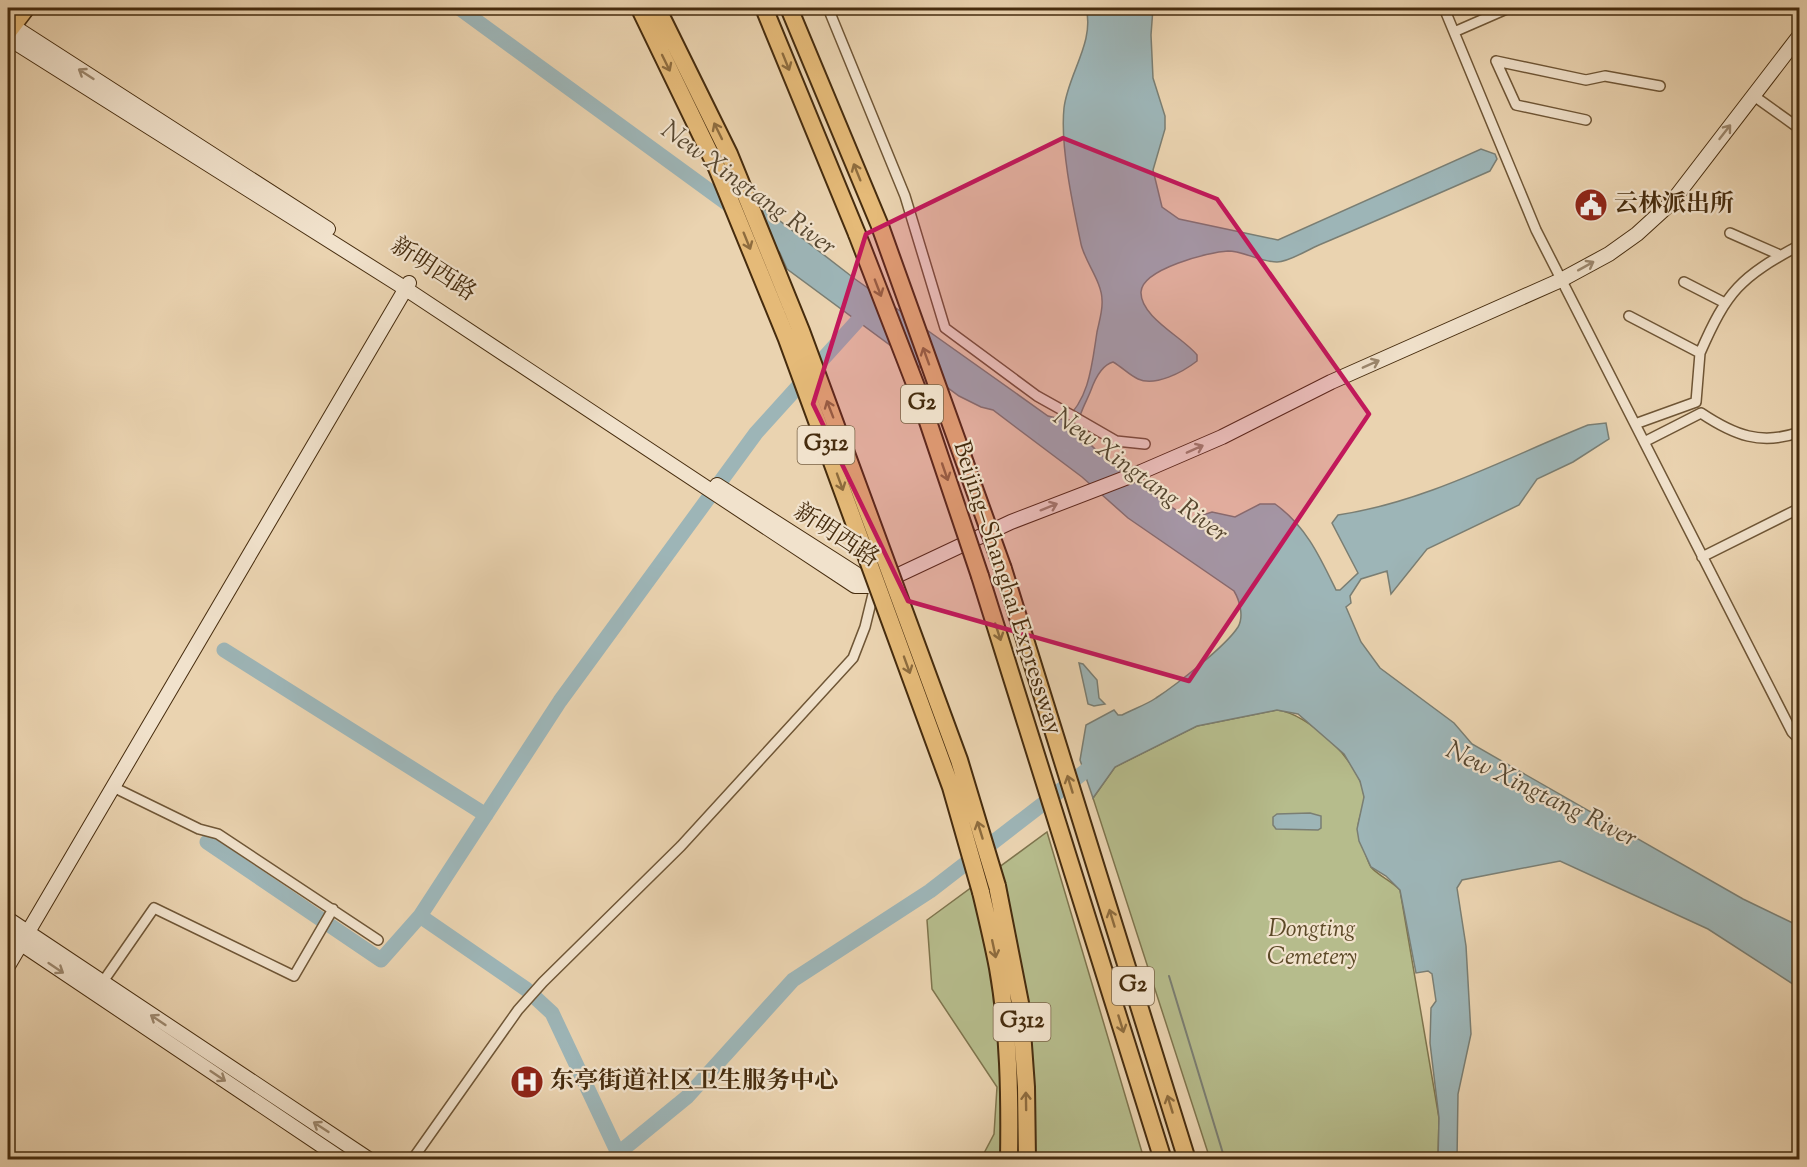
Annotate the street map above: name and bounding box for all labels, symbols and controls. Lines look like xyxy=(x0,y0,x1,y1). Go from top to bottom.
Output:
one-way arrow xyxy=(781,52,792,70)
one-way arrow xyxy=(661,54,673,72)
one-way arrow xyxy=(78,67,95,79)
water label: New Xingtang River xyxy=(653,113,843,265)
one-way arrow xyxy=(712,123,723,141)
one-way arrow xyxy=(1719,125,1731,141)
one-way arrow xyxy=(851,164,862,182)
public building icon: 云林派出所 xyxy=(1573,187,1609,223)
place label: 云林派出所 xyxy=(1614,188,1734,222)
street label: 新明西路 xyxy=(383,230,483,310)
one-way arrow xyxy=(742,231,753,250)
one-way arrow xyxy=(1577,260,1594,272)
one-way arrow xyxy=(873,279,884,297)
one-way arrow xyxy=(920,347,931,365)
one-way arrow xyxy=(1361,358,1379,370)
road number: G2 xyxy=(901,385,943,423)
one-way arrow xyxy=(824,400,835,419)
water label: New Xingtang River xyxy=(1045,400,1235,552)
road number: G312 xyxy=(798,426,854,464)
street label: Beijing–Shanghai Expressway xyxy=(943,437,1071,739)
one-way arrow xyxy=(1185,443,1204,454)
one-way arrow xyxy=(940,462,951,481)
one-way arrow xyxy=(835,472,846,490)
street label: 新明西路 xyxy=(786,496,886,576)
one-way arrow xyxy=(1039,501,1058,512)
one-way arrow xyxy=(993,622,1004,641)
one-way arrow xyxy=(902,655,913,673)
water label: New Xingtang River xyxy=(1439,733,1643,857)
one-way arrow xyxy=(1064,775,1075,794)
one-way arrow xyxy=(974,821,985,840)
one-way arrow xyxy=(1106,909,1117,928)
park label: Dongting Cemetery xyxy=(1267,913,1357,975)
one-way arrow xyxy=(988,939,1000,958)
one-way arrow xyxy=(47,962,64,974)
road number: G2 xyxy=(1112,967,1154,1005)
road number: G312 xyxy=(994,1003,1050,1041)
one-way arrow xyxy=(151,1014,167,1026)
one-way arrow xyxy=(1116,1014,1127,1033)
hospital icon: 东亭街道社区卫生服务中心 xyxy=(509,1064,545,1100)
place label: 东亭街道社区卫生服务中心 xyxy=(550,1065,838,1099)
one-way arrow xyxy=(210,1070,227,1083)
one-way arrow xyxy=(1020,1092,1032,1112)
one-way arrow xyxy=(1164,1095,1175,1114)
one-way arrow xyxy=(313,1121,330,1133)

